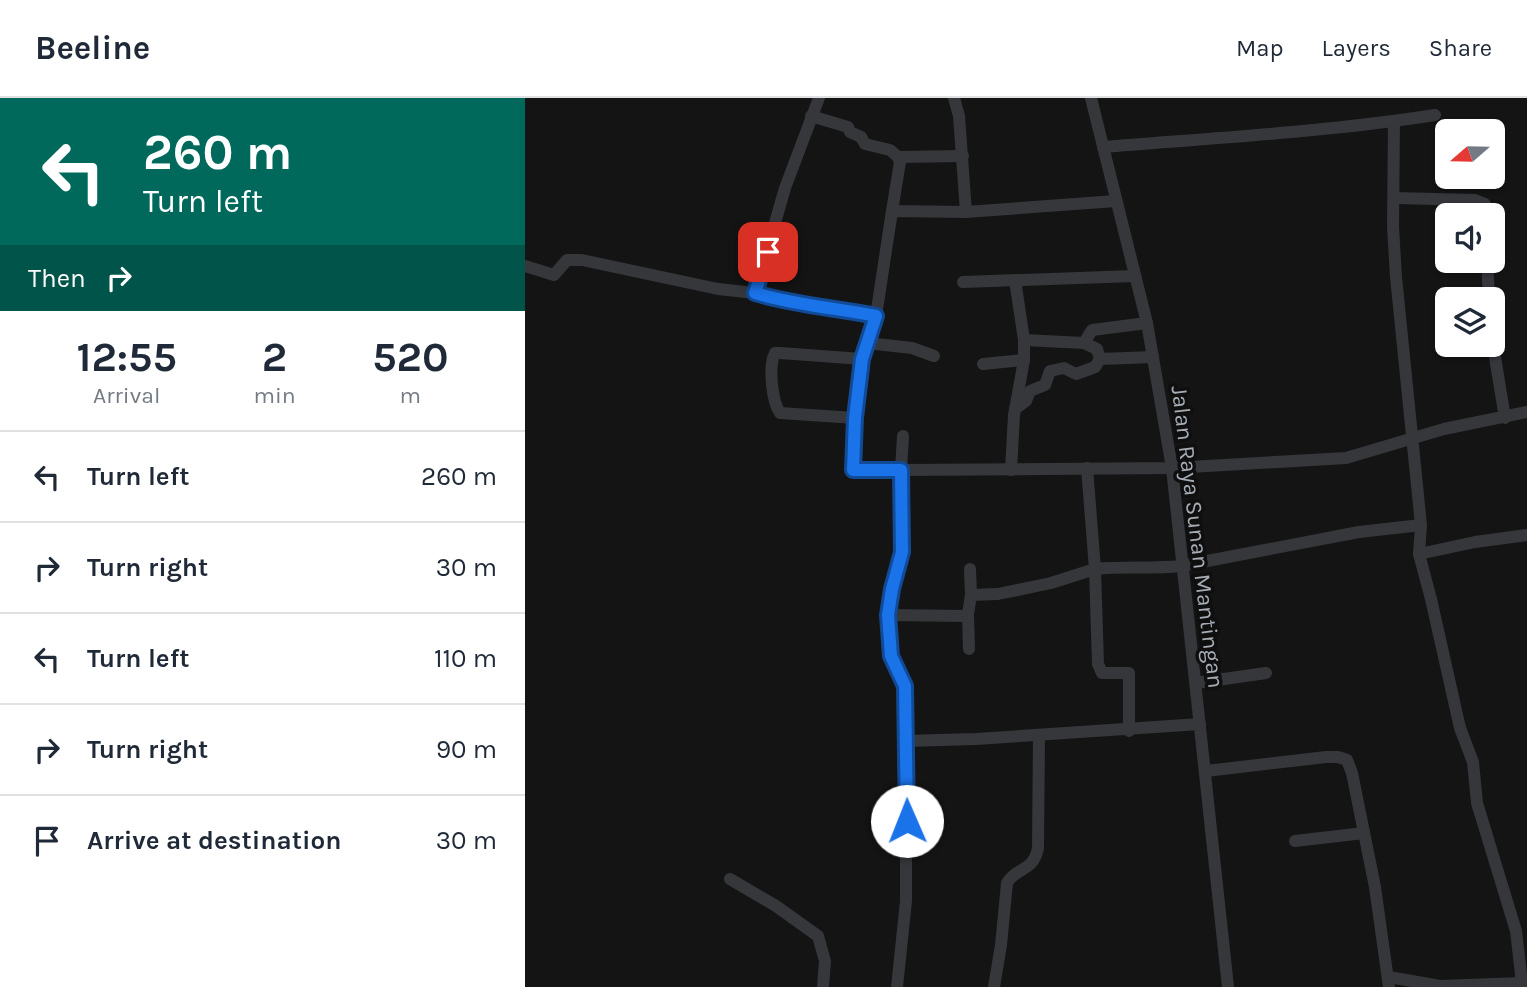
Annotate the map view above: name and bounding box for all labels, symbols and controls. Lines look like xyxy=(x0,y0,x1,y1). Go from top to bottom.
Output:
text: Beeline xyxy=(35,29,150,67)
text: Map xyxy=(1236,34,1284,62)
text: Layers xyxy=(1322,34,1391,62)
text: Share xyxy=(1429,34,1492,62)
north arrow xyxy=(1435,119,1505,189)
map controls xyxy=(1435,119,1505,357)
text: 260 m xyxy=(143,124,292,181)
icon: left xyxy=(28,126,119,217)
text: Turn left xyxy=(143,183,263,220)
button: sound xyxy=(1435,203,1505,273)
pin xyxy=(738,222,798,282)
icon: arrive xyxy=(749,233,787,271)
icon: right xyxy=(100,259,138,297)
text: Then xyxy=(28,263,86,294)
button: layers xyxy=(1435,287,1505,357)
text: 12:55 xyxy=(76,332,177,382)
text: 2 xyxy=(262,332,287,382)
text: 520 xyxy=(372,332,449,382)
text: Arrival xyxy=(93,382,160,409)
text: min xyxy=(253,382,296,409)
text: m xyxy=(400,382,421,409)
street label: Jalan Raya Sunan Mantingan xyxy=(1166,384,1229,690)
icon: left xyxy=(28,458,66,496)
text: Turn left xyxy=(87,461,189,492)
text: 260 m xyxy=(421,461,497,492)
icon: right xyxy=(28,549,66,587)
text: Turn right xyxy=(87,552,208,583)
text: 30 m xyxy=(436,552,497,583)
icon: left xyxy=(28,640,66,678)
text: Turn left xyxy=(87,643,189,674)
text: 110 m xyxy=(434,643,497,674)
icon: right xyxy=(28,731,66,769)
text: Turn right xyxy=(87,734,208,765)
text: 90 m xyxy=(436,734,497,765)
position arrow xyxy=(870,784,944,858)
icon: arrive xyxy=(28,822,66,860)
text: Arrive at destination xyxy=(87,825,341,856)
text: 30 m xyxy=(436,825,497,856)

